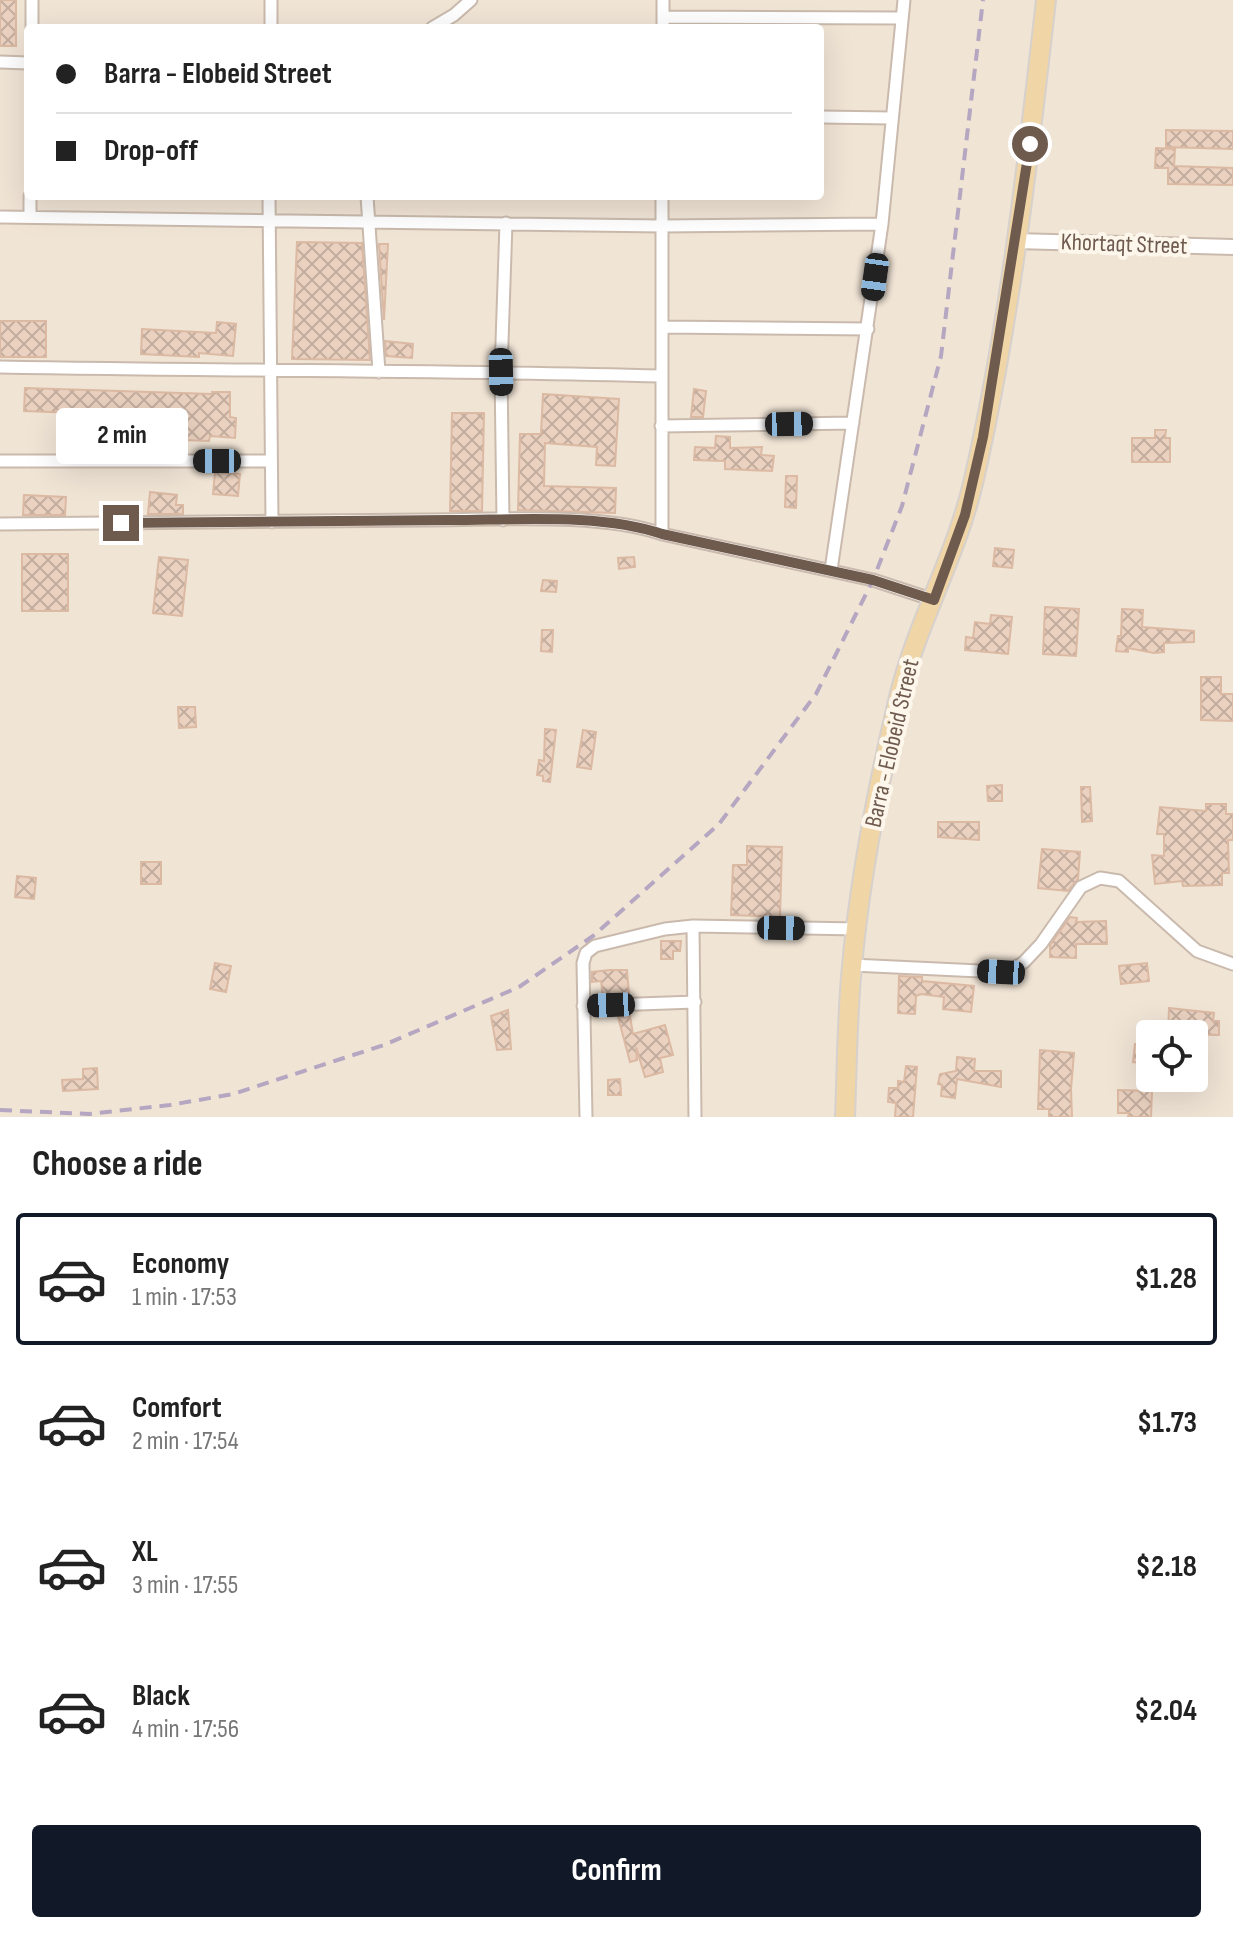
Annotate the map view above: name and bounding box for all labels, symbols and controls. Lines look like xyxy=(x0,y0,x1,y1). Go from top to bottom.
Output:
text: Barra - Elobeid Street xyxy=(104,56,332,92)
route start xyxy=(1012,126,1048,162)
text: Drop-off xyxy=(104,133,198,169)
street label: Khortaqt Street xyxy=(1060,227,1188,261)
car xyxy=(860,252,890,302)
car xyxy=(489,348,513,396)
callout: 2 min xyxy=(55,407,187,463)
car xyxy=(765,412,813,436)
text: 2 min xyxy=(97,420,147,451)
car xyxy=(193,449,241,473)
route end xyxy=(103,505,139,541)
street label: Barra - Elobeid Street xyxy=(859,656,925,830)
car xyxy=(757,916,805,940)
car xyxy=(976,959,1026,985)
car xyxy=(587,992,635,1018)
map controls xyxy=(1136,1020,1208,1092)
button: locate xyxy=(1136,1020,1208,1092)
text: Choose a ride xyxy=(32,1143,203,1186)
icon: car xyxy=(36,1243,108,1315)
text: Economy xyxy=(132,1246,229,1282)
text: $1.28 xyxy=(1134,1261,1197,1297)
text: 1 min · 17:53 xyxy=(132,1282,237,1313)
icon: car xyxy=(36,1387,108,1459)
text: Comfort xyxy=(132,1390,222,1426)
text: $1.73 xyxy=(1137,1405,1197,1441)
text: 2 min · 17:54 xyxy=(132,1426,239,1457)
icon: car xyxy=(36,1531,108,1603)
text: XL xyxy=(132,1534,158,1570)
text: $2.18 xyxy=(1136,1549,1197,1585)
text: 3 min · 17:55 xyxy=(132,1570,238,1601)
icon: car xyxy=(36,1675,108,1747)
text: Black xyxy=(132,1678,190,1714)
text: $2.04 xyxy=(1134,1693,1197,1729)
text: 4 min · 17:56 xyxy=(132,1714,239,1745)
button: Confirm xyxy=(32,1825,1201,1917)

